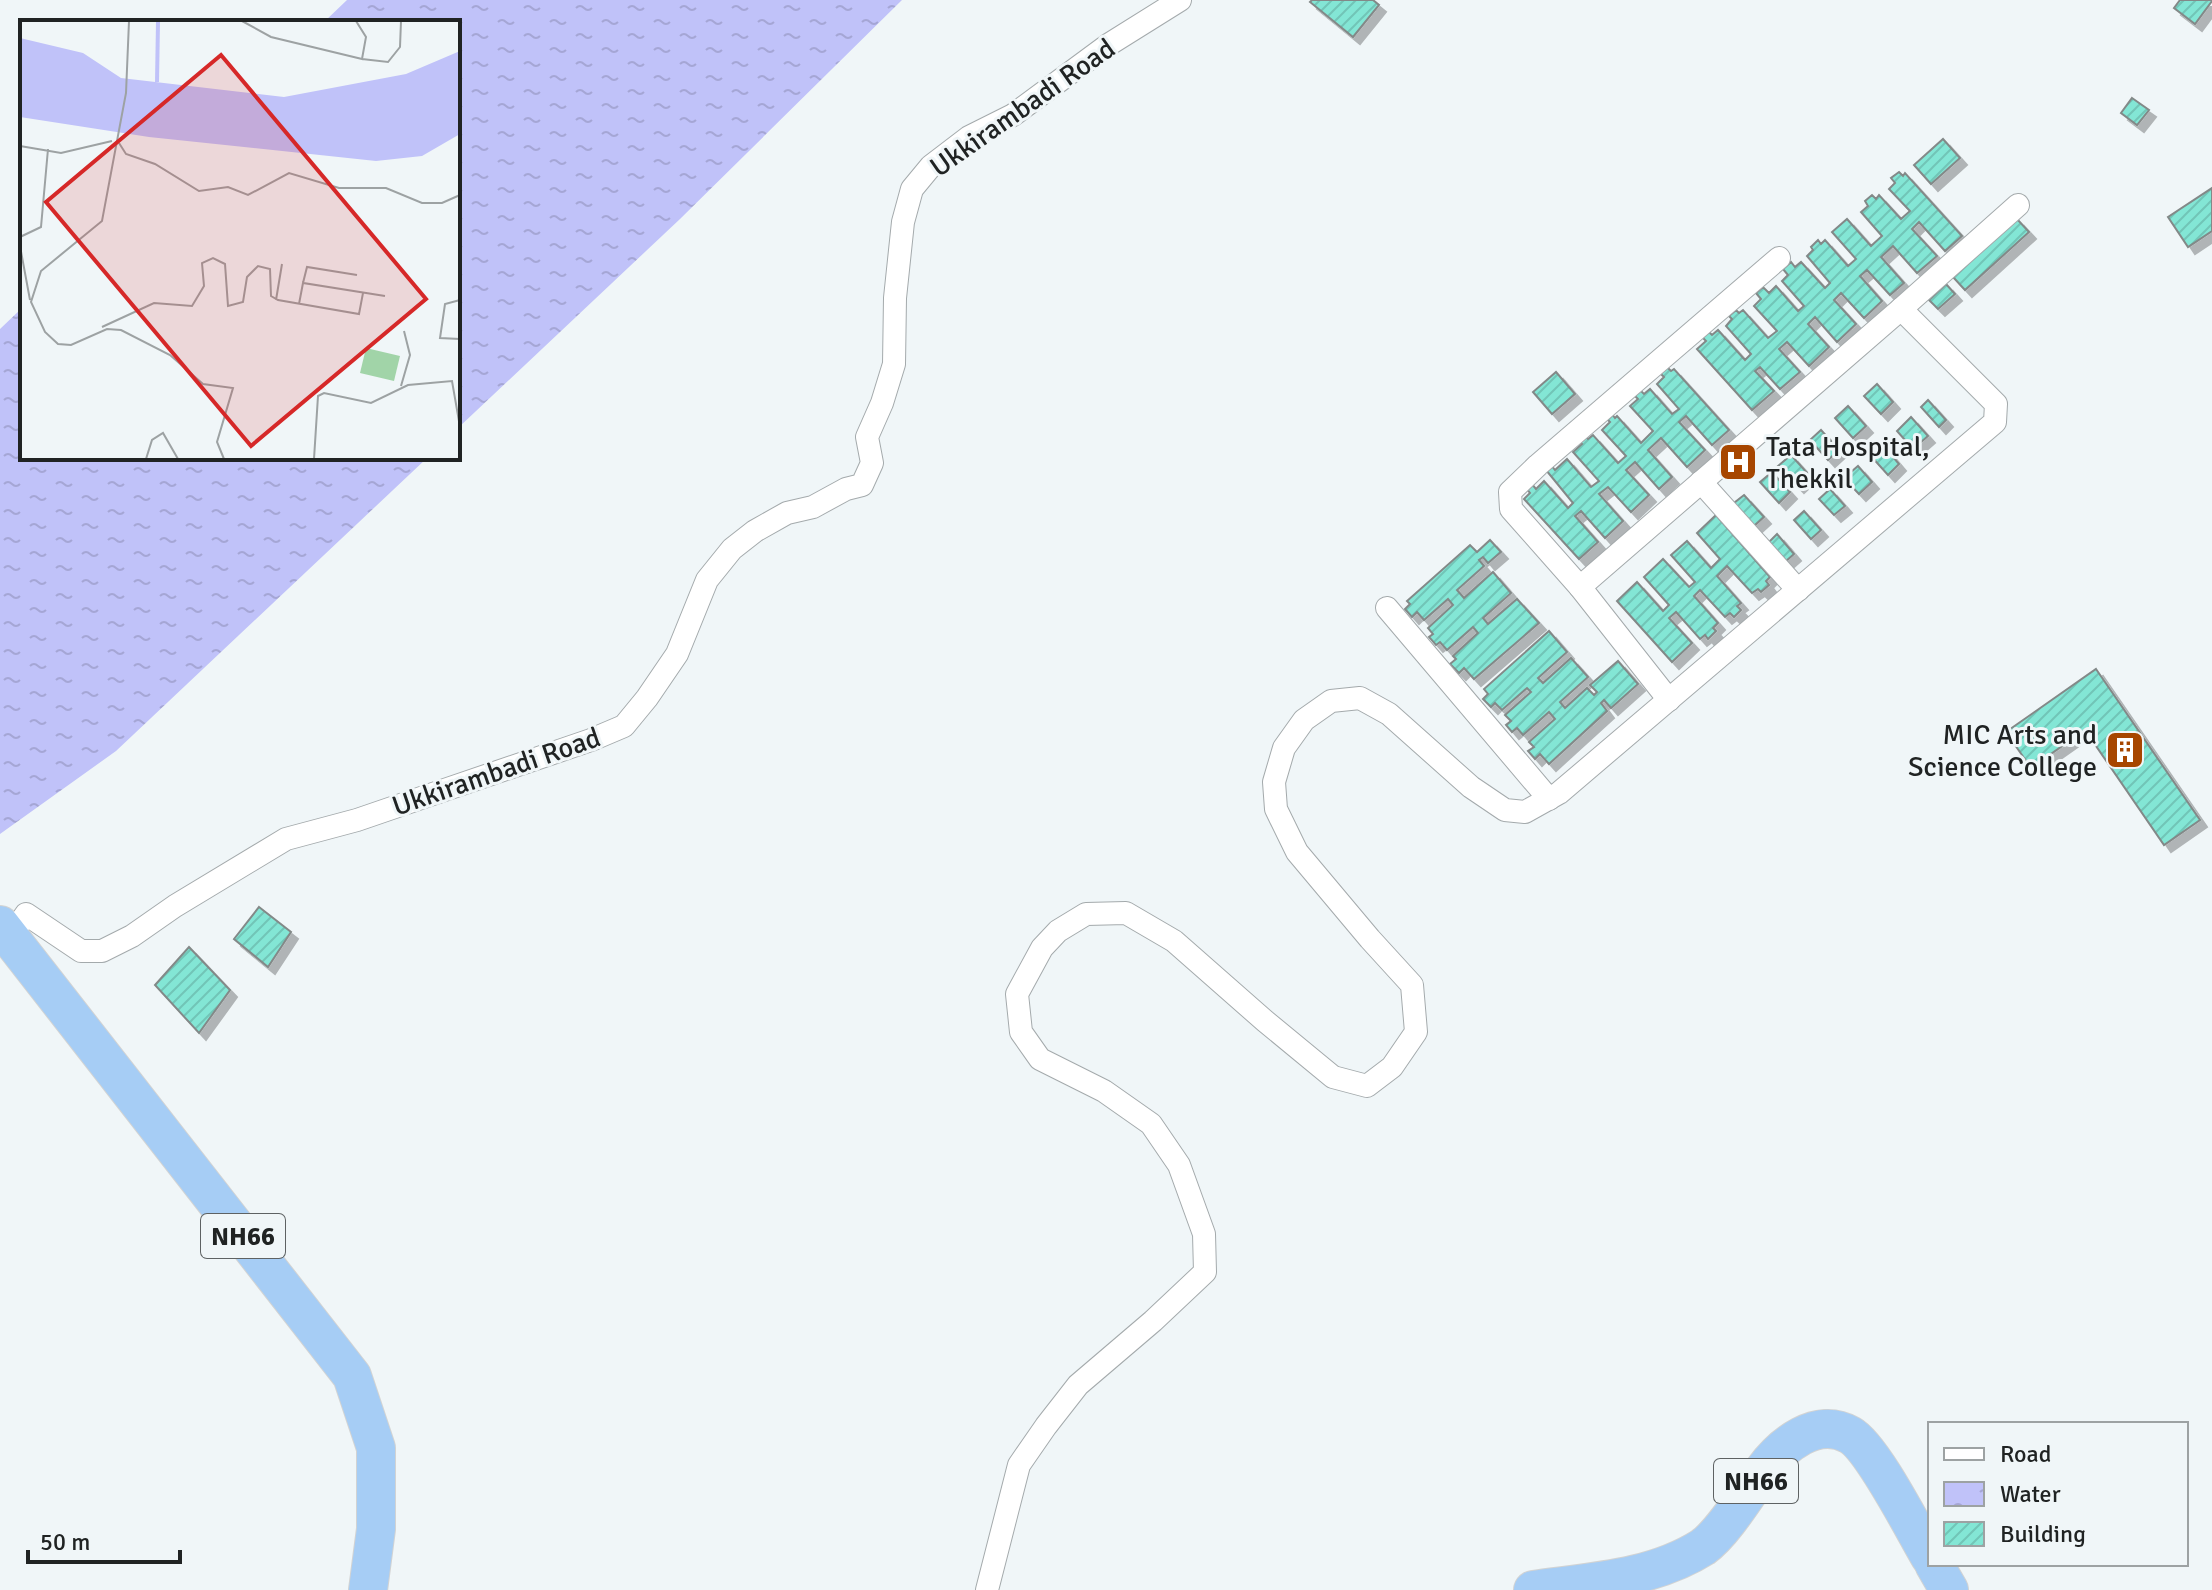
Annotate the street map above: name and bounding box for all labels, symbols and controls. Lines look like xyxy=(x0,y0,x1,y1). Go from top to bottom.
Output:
inset map xyxy=(20,20,460,460)
street label: Ukkirambadi Road xyxy=(923,31,1122,184)
place label: Tata Hospital, Thekkil xyxy=(1766,430,1930,496)
hospital icon: Tata Hospital, Thekkil xyxy=(1717,441,1759,483)
place label: MIC Arts and Science College xyxy=(1908,718,2097,784)
street label: Ukkirambadi Road xyxy=(388,720,605,824)
building icon: MIC Arts and Science College xyxy=(2104,729,2146,771)
road number: NH66 xyxy=(201,1214,285,1258)
legend xyxy=(1928,1422,2188,1566)
text: Road xyxy=(2000,1439,2051,1469)
road number: NH66 xyxy=(1714,1459,1798,1503)
text: Water xyxy=(2000,1479,2061,1509)
scale bar xyxy=(28,1514,180,1564)
text: Building xyxy=(2000,1519,2086,1549)
text: 50 m xyxy=(40,1527,90,1557)

